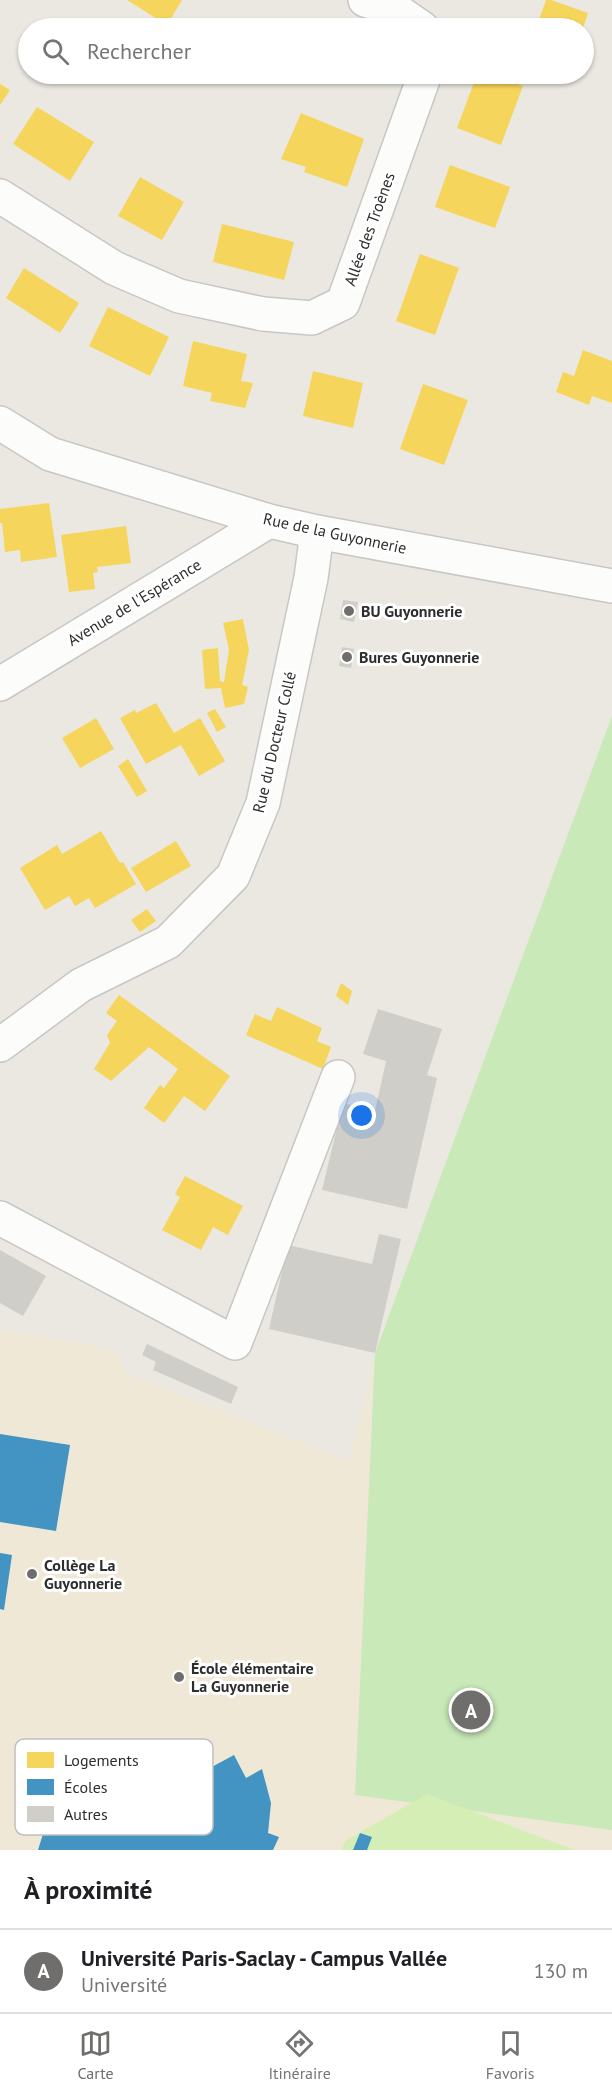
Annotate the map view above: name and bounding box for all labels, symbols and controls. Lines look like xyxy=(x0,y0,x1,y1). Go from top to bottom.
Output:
search box xyxy=(18,18,594,84)
icon: search xyxy=(39,35,72,68)
text: Rechercher xyxy=(87,37,191,65)
street label: Allée des Troènes xyxy=(339,169,399,288)
street label: Rue de la Guyonnerie xyxy=(261,508,409,558)
street label: Avenue de l'Espérance xyxy=(63,554,205,650)
place label: BU Guyonnerie xyxy=(361,601,462,621)
marker: BU Guyonnerie xyxy=(342,604,356,618)
place label: Bures Guyonnerie xyxy=(359,647,480,667)
marker: Bures Guyonnerie xyxy=(340,650,354,664)
street label: Rue du Docteur Collé xyxy=(248,669,300,815)
your location xyxy=(347,1101,376,1130)
place label: Collège La Guyonnerie xyxy=(44,1555,122,1593)
marker: Collège La Guyonnerie xyxy=(25,1567,39,1581)
place label: École élémentaire La Guyonnerie xyxy=(191,1658,314,1696)
marker: École élémentaire La Guyonnerie xyxy=(172,1670,186,1684)
pin: A xyxy=(452,1688,490,1732)
legend xyxy=(15,1739,213,1835)
text: Logements xyxy=(64,1750,139,1770)
text: Écoles xyxy=(64,1777,108,1797)
text: Autres xyxy=(64,1804,108,1824)
text: À proximité xyxy=(24,1873,152,1906)
text: Université Paris-Saclay - Campus Vallée xyxy=(81,1944,447,1972)
text: A xyxy=(37,1958,50,1984)
text: 130 m xyxy=(534,1958,588,1984)
text: Université xyxy=(81,1972,167,1998)
tab: Carte xyxy=(77,2027,114,2083)
tab: Itinéraire xyxy=(268,2027,331,2083)
tab: Favoris xyxy=(486,2027,535,2083)

